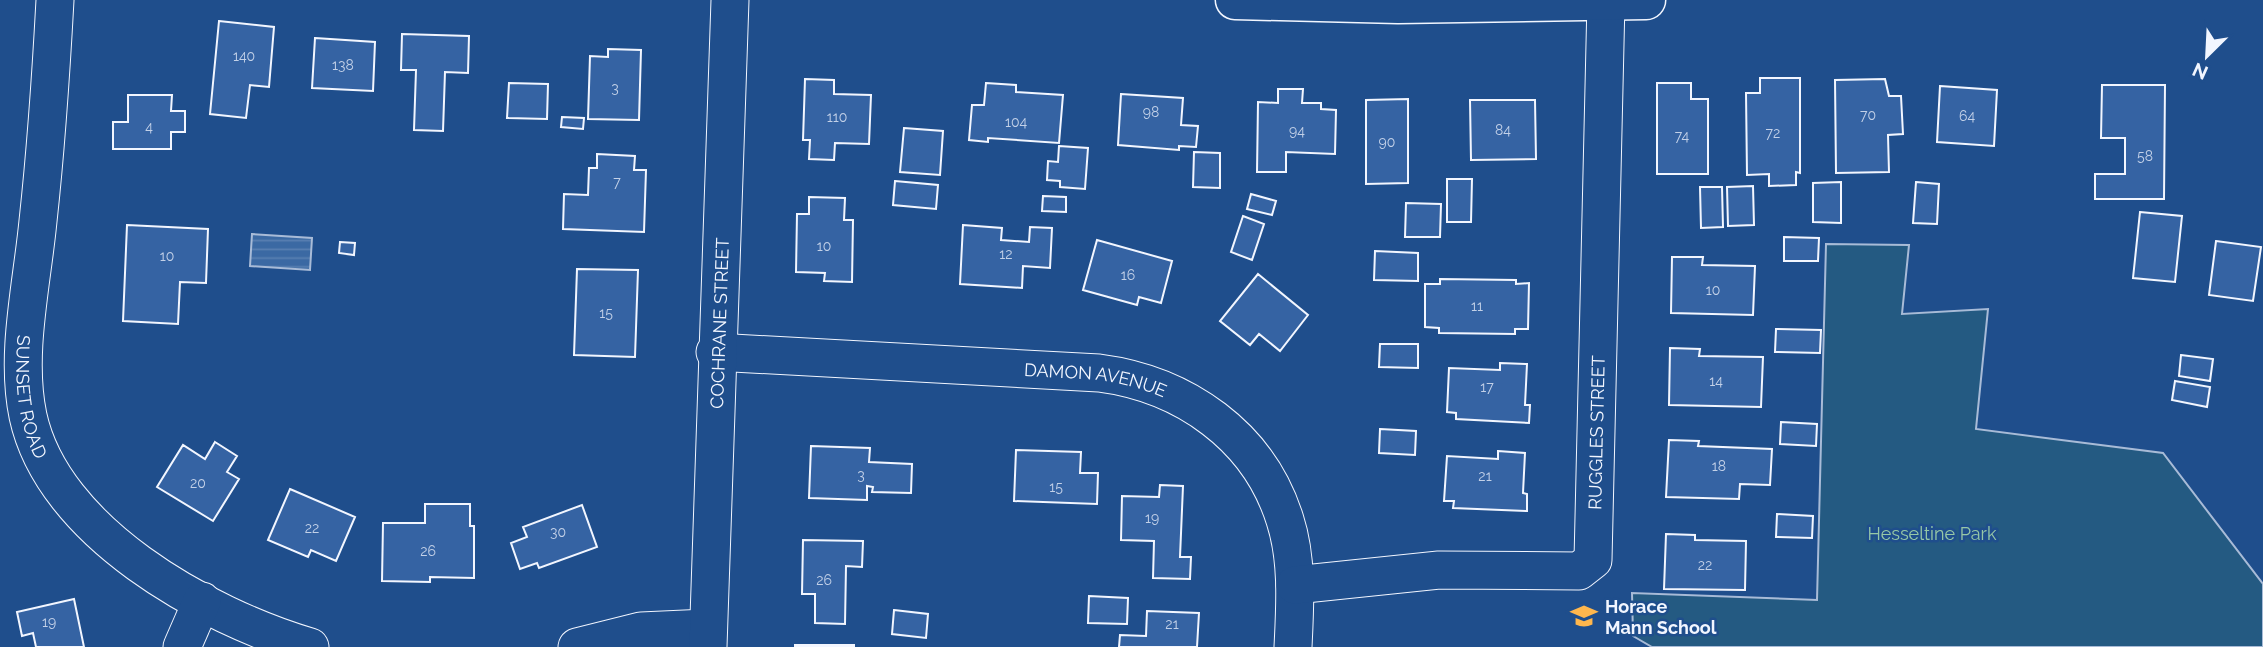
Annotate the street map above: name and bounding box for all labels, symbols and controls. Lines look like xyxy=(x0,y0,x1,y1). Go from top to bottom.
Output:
north arrow xyxy=(2172,21,2242,91)
house number: 140 xyxy=(233,48,255,64)
house number: 138 xyxy=(332,57,354,73)
text: N xyxy=(2189,59,2211,85)
house number: 3 xyxy=(611,80,619,96)
house number: 98 xyxy=(1143,104,1159,120)
house number: 70 xyxy=(1860,107,1876,123)
house number: 64 xyxy=(1959,108,1975,124)
house number: 110 xyxy=(827,109,847,125)
house number: 104 xyxy=(1005,114,1027,130)
house number: 4 xyxy=(145,119,153,135)
house number: 84 xyxy=(1495,122,1511,138)
house number: 94 xyxy=(1289,123,1305,139)
house number: 72 xyxy=(1766,125,1780,141)
house number: 74 xyxy=(1675,128,1690,144)
house number: 90 xyxy=(1379,134,1395,150)
house number: 58 xyxy=(2137,148,2153,164)
house number: 7 xyxy=(613,174,621,190)
street label: COCHRANE STREET xyxy=(706,237,732,409)
house number: 10 xyxy=(817,238,831,254)
house number: 12 xyxy=(999,246,1013,262)
house number: 10 xyxy=(160,248,174,264)
house number: 16 xyxy=(1121,267,1135,283)
house number: 10 xyxy=(1706,282,1720,298)
house number: 11 xyxy=(1471,298,1483,314)
house number: 15 xyxy=(599,305,613,321)
street label: SUNSET ROAD xyxy=(13,334,52,462)
street label: RUGGLES STREET xyxy=(1584,355,1608,510)
street label: DAMON AVENUE xyxy=(1024,358,1170,401)
house number: 14 xyxy=(1709,373,1723,389)
house number: 17 xyxy=(1480,379,1494,395)
house number: 18 xyxy=(1712,458,1726,474)
house number: 3 xyxy=(857,467,865,483)
house number: 21 xyxy=(1478,468,1492,484)
house number: 20 xyxy=(190,475,206,491)
house number: 15 xyxy=(1049,479,1063,495)
house number: 19 xyxy=(1145,510,1159,526)
house number: 22 xyxy=(305,520,319,536)
park label: Hesseltine Park xyxy=(1868,523,1997,544)
house number: 30 xyxy=(550,524,566,540)
house number: 26 xyxy=(420,543,436,559)
house number: 22 xyxy=(1698,557,1712,573)
house number: 26 xyxy=(816,572,832,588)
place label: Horace Mann School xyxy=(1605,596,1717,638)
school or university icon: Horace Mann School xyxy=(1569,601,1599,631)
house number: 19 xyxy=(42,614,56,630)
house number: 21 xyxy=(1165,616,1179,632)

